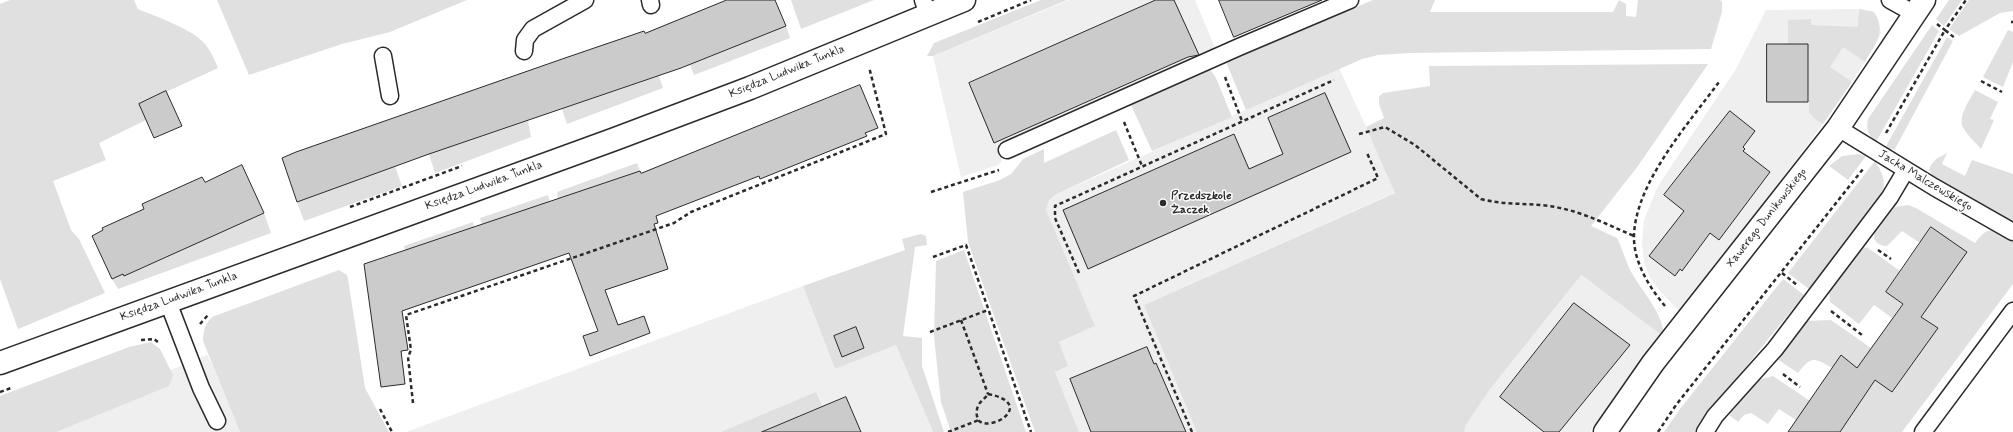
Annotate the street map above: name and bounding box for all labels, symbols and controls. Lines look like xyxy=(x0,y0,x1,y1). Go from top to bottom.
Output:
street label: Księdza Ludwika Tunkla xyxy=(727,42,847,102)
street label: Jacka Malczewskiego xyxy=(1875,147,1975,215)
street label: Księdza Ludwika Tunkla xyxy=(423,158,545,214)
street label: Xawerego Dunikowskiego xyxy=(1724,165,1810,271)
place label: Przedszkole Żaczek xyxy=(1171,189,1232,217)
marker: Przedszkole Żaczek xyxy=(1158,198,1168,208)
street label: Księdza Ludwika Tunkla xyxy=(118,269,240,325)

